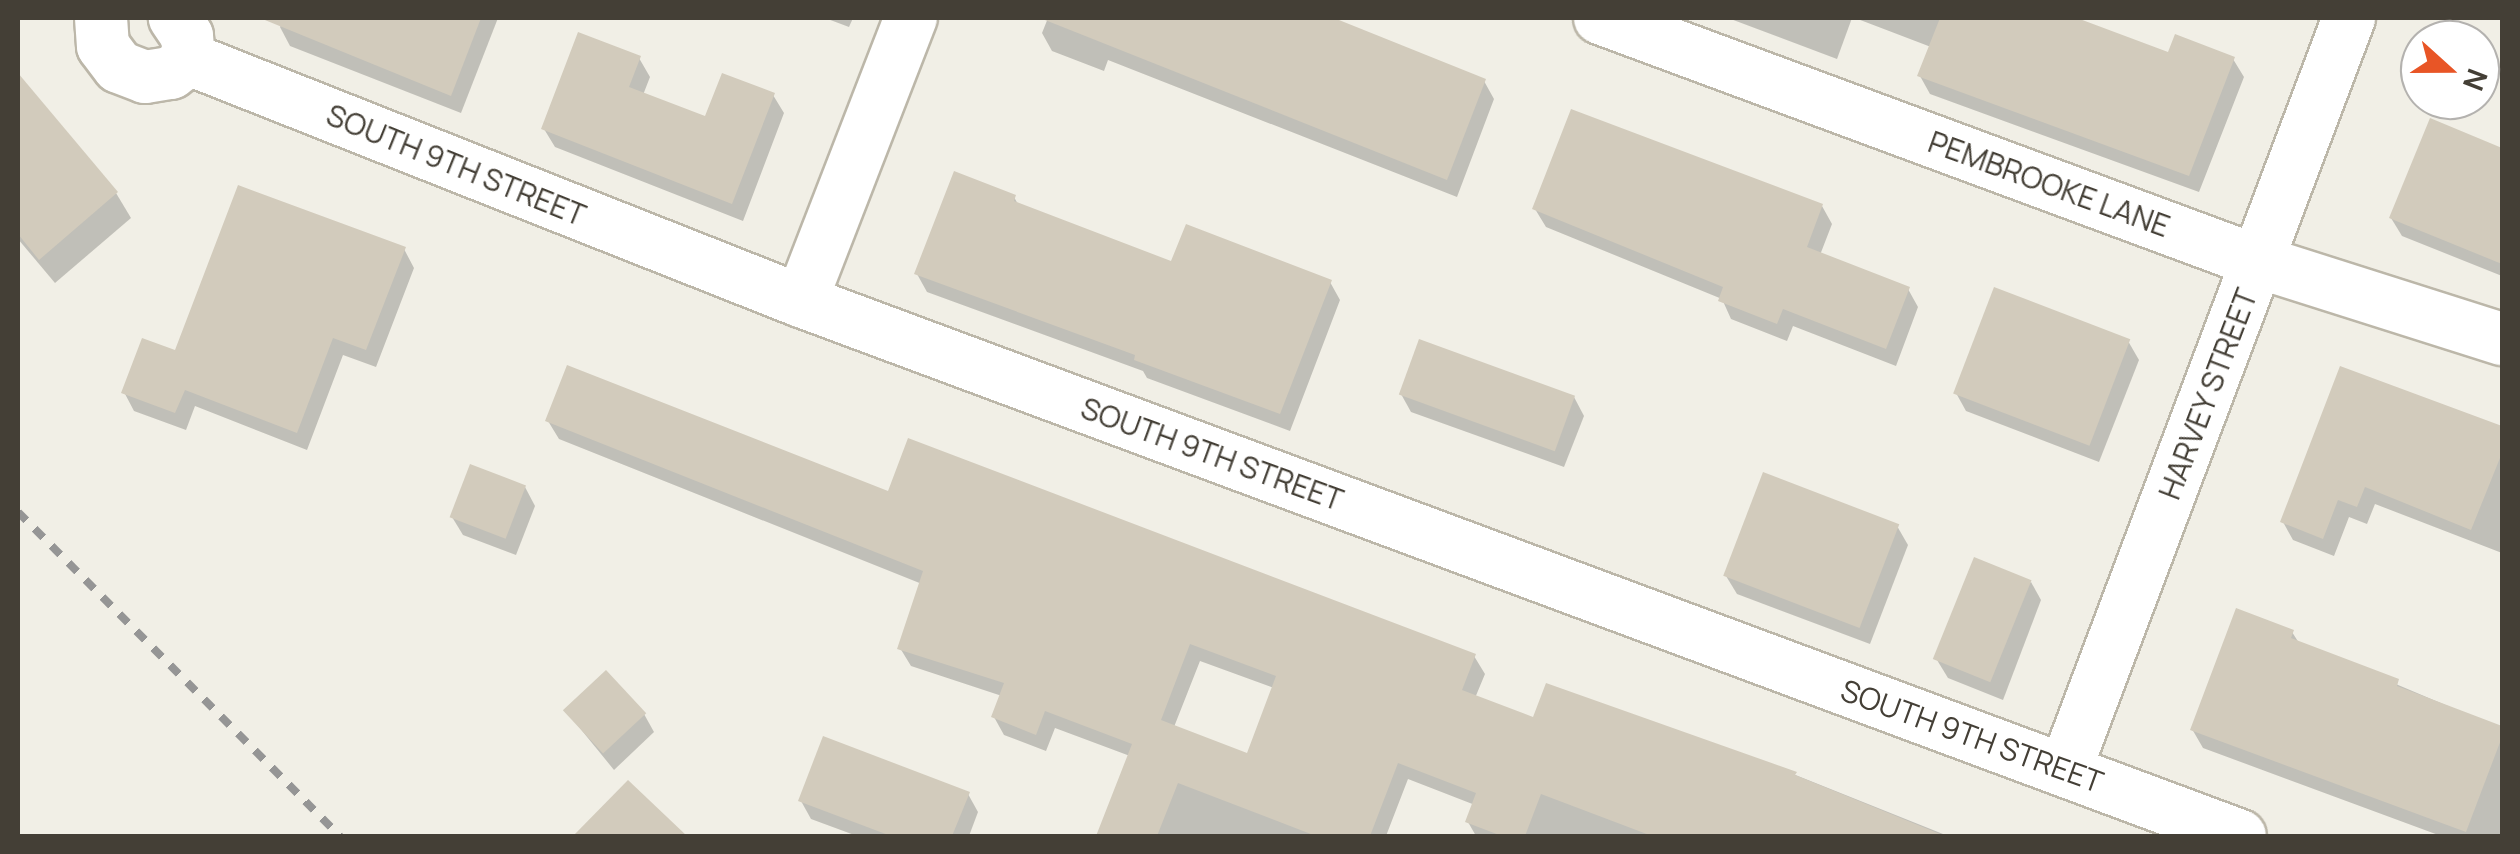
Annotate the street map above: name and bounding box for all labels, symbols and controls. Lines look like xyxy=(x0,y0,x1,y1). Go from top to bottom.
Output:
north arrow xyxy=(2400,20,2500,120)
text: N xyxy=(2455,64,2497,96)
street label: SOUTH 9TH STREET xyxy=(321,97,591,233)
street label: PEMBROOKE LANE xyxy=(1923,124,2175,244)
street label: HARVEY STREET xyxy=(2151,283,2265,505)
street label: SOUTH 9TH STREET xyxy=(1076,390,1348,518)
street label: SOUTH 9TH STREET xyxy=(1836,672,2108,800)

